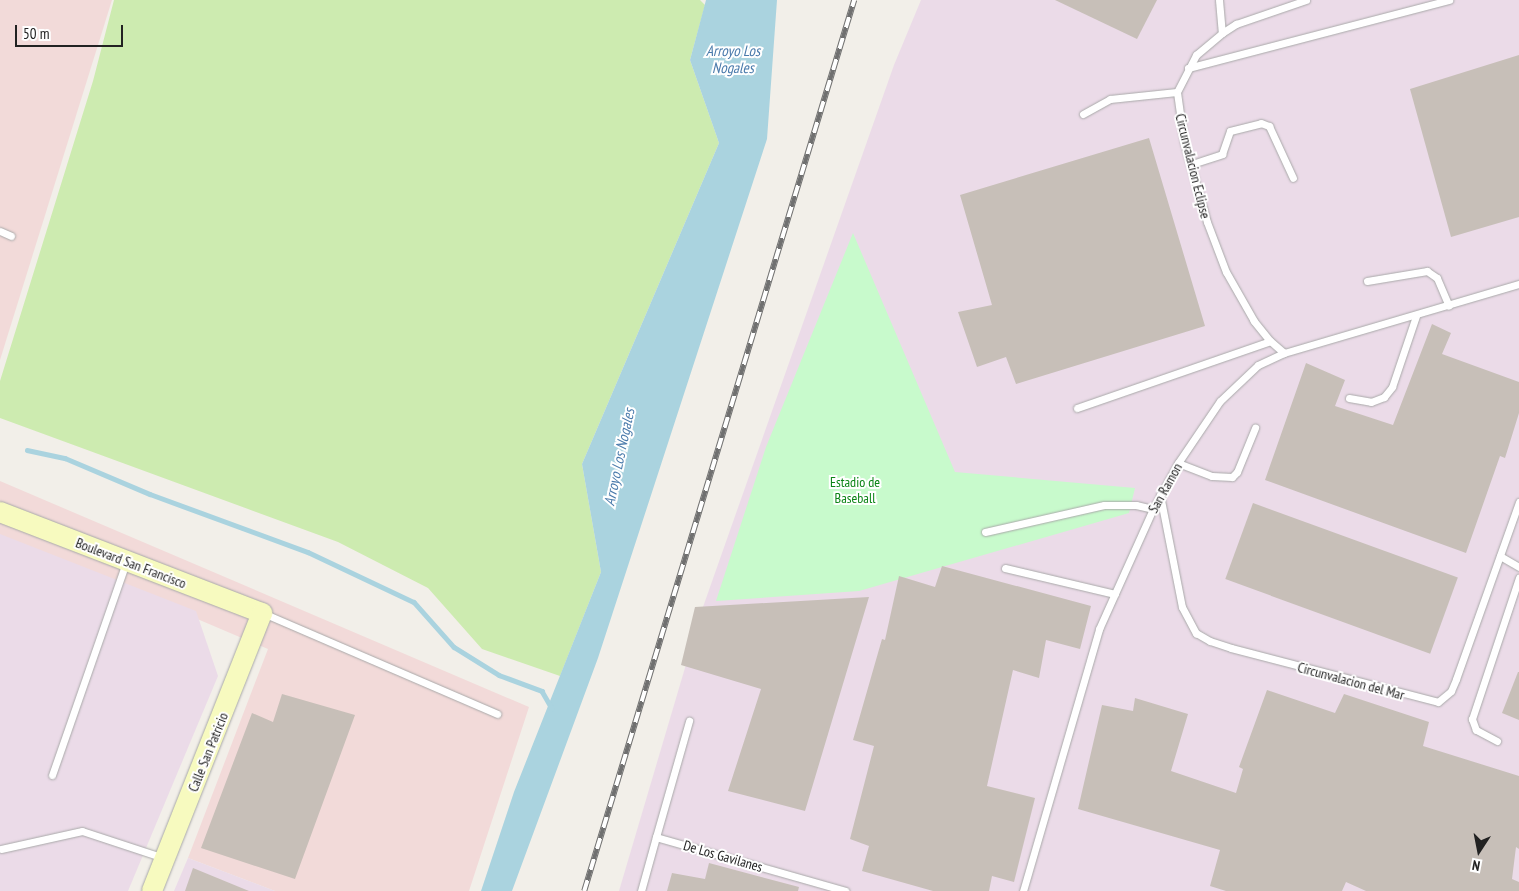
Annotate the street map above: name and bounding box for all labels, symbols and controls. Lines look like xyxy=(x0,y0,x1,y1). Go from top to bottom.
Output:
scale bar xyxy=(18,15,125,47)
text: 50 m xyxy=(23,24,49,43)
water label: Arroyo Los Nogales xyxy=(706,41,760,76)
street label: Circunvalacion Eclipse xyxy=(1172,112,1214,220)
water label: Arroyo Los Nogales xyxy=(600,407,638,507)
street label: San Ramon xyxy=(1144,460,1186,516)
park label: Estadio de Baseball xyxy=(830,474,880,507)
street label: Boulevard San Francisco xyxy=(73,534,189,592)
street label: Circunvalacion del Mar xyxy=(1296,659,1406,703)
street label: Calle San Patricio xyxy=(184,710,232,794)
north arrow xyxy=(1454,826,1504,876)
street label: De Los Gavilanes xyxy=(682,837,764,875)
text: N xyxy=(1471,856,1482,875)

